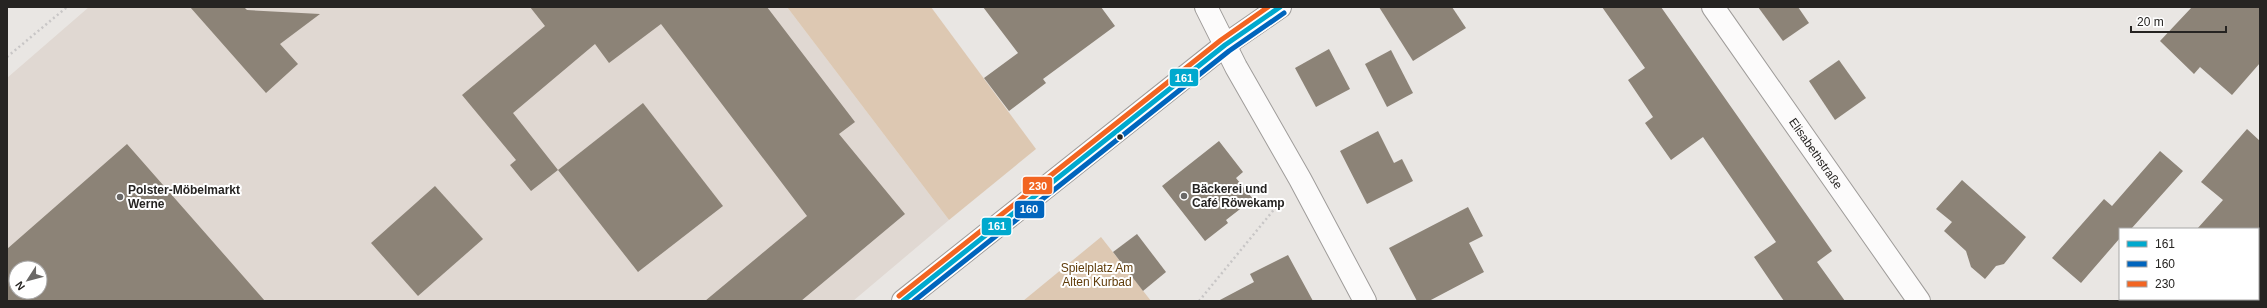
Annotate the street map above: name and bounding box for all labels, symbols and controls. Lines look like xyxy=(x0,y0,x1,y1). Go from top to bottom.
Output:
scale bar xyxy=(2131,8,2226,34)
text: 20 m xyxy=(2137,15,2164,29)
line badge: 161 xyxy=(1169,68,1199,87)
text: 161 xyxy=(1175,72,1193,84)
street label: Elisabethstraße xyxy=(1786,115,1846,192)
unlabelled marker xyxy=(1115,132,1125,142)
line badge: 230 xyxy=(1022,176,1053,195)
text: 230 xyxy=(1029,180,1047,192)
place label: Bäckerei und Café Röwekamp xyxy=(1192,182,1285,210)
place label: Polster-Möbelmarkt Werne xyxy=(128,183,240,211)
marker: Bäckerei und Café Röwekamp xyxy=(1179,191,1189,201)
marker: Polster-Möbelmarkt Werne xyxy=(115,192,125,202)
line badge: 160 xyxy=(1014,200,1045,219)
text: 160 xyxy=(1020,203,1038,215)
line badge: 161 xyxy=(981,217,1012,236)
text: 161 xyxy=(988,220,1006,232)
legend xyxy=(2119,228,2259,300)
text: 161 xyxy=(2155,237,2175,251)
text: 160 xyxy=(2155,257,2175,271)
north arrow xyxy=(8,260,48,300)
park label: Spielplatz Am Alten Kurbad xyxy=(1061,261,1133,289)
text: 230 xyxy=(2155,277,2175,291)
text: N xyxy=(13,279,27,293)

